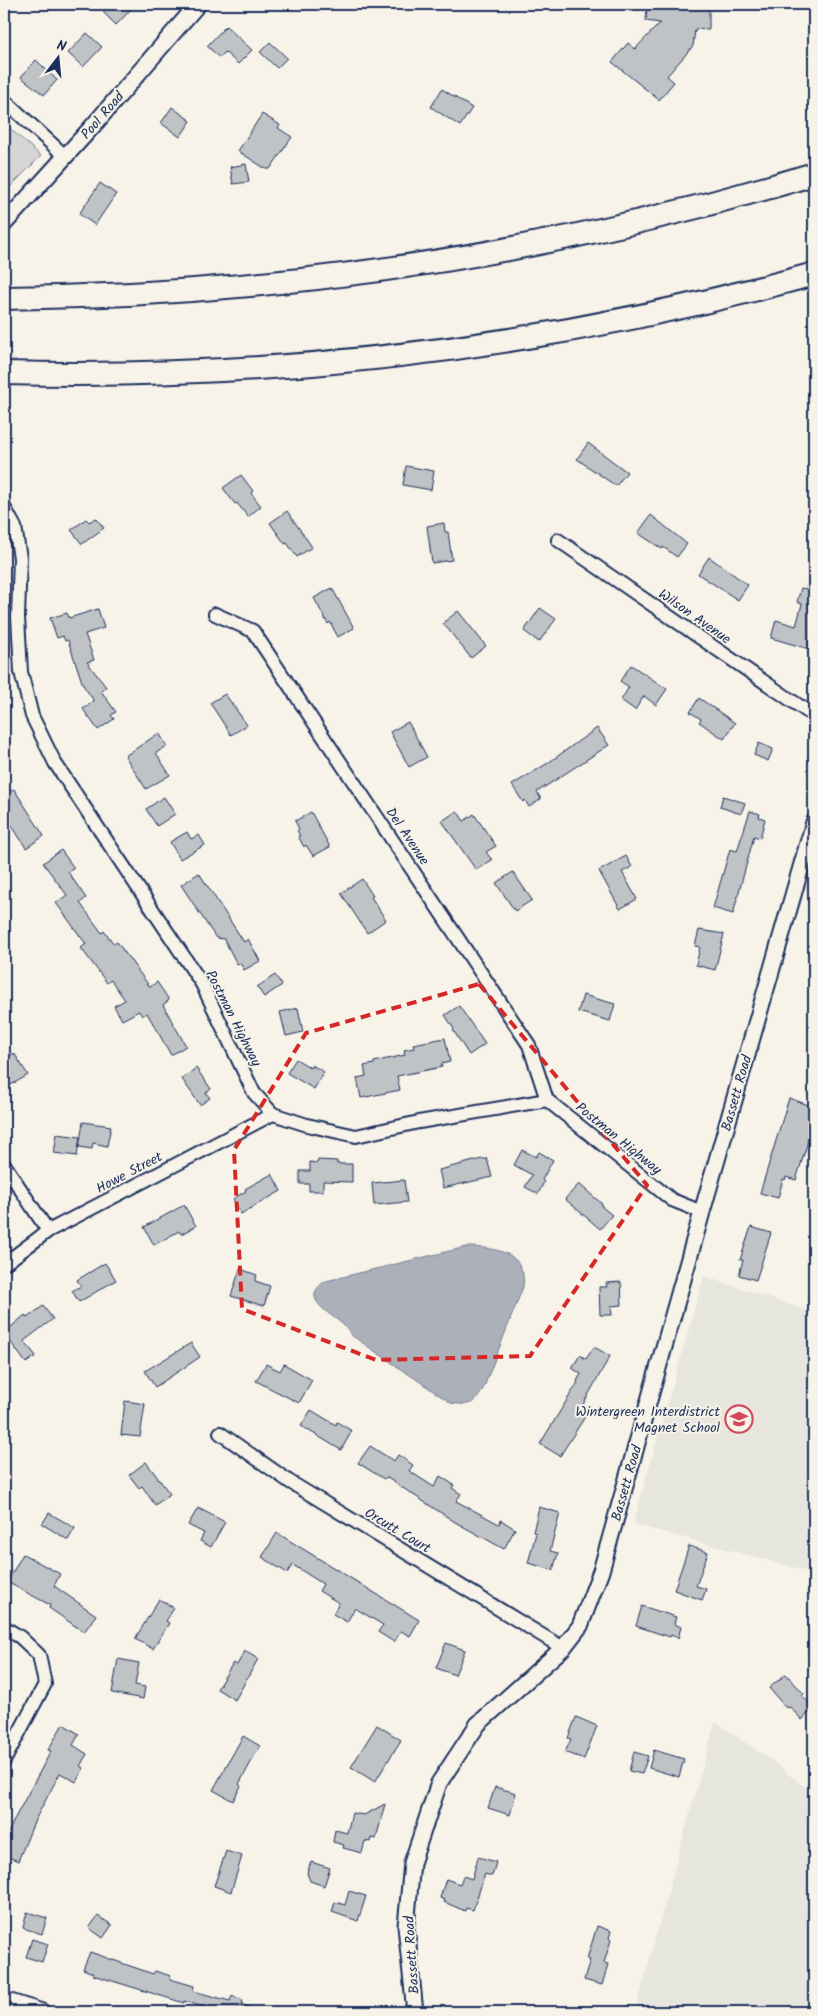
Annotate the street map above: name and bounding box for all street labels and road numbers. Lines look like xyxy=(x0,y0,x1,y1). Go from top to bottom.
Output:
street label: Pool Road xyxy=(76,86,131,145)
street label: Wilson Avenue xyxy=(654,584,736,650)
street label: Del Avenue xyxy=(380,803,435,870)
street label: Postman Highway xyxy=(199,966,267,1071)
street label: Bassett Road xyxy=(716,1052,759,1134)
street label: Postman Highway xyxy=(570,1097,667,1181)
street label: Howe Street xyxy=(92,1146,167,1200)
street label: Bassett Road xyxy=(606,1442,649,1524)
street label: Orcutt Court xyxy=(360,1502,435,1560)
street label: Bassett Road xyxy=(398,1914,426,1995)

